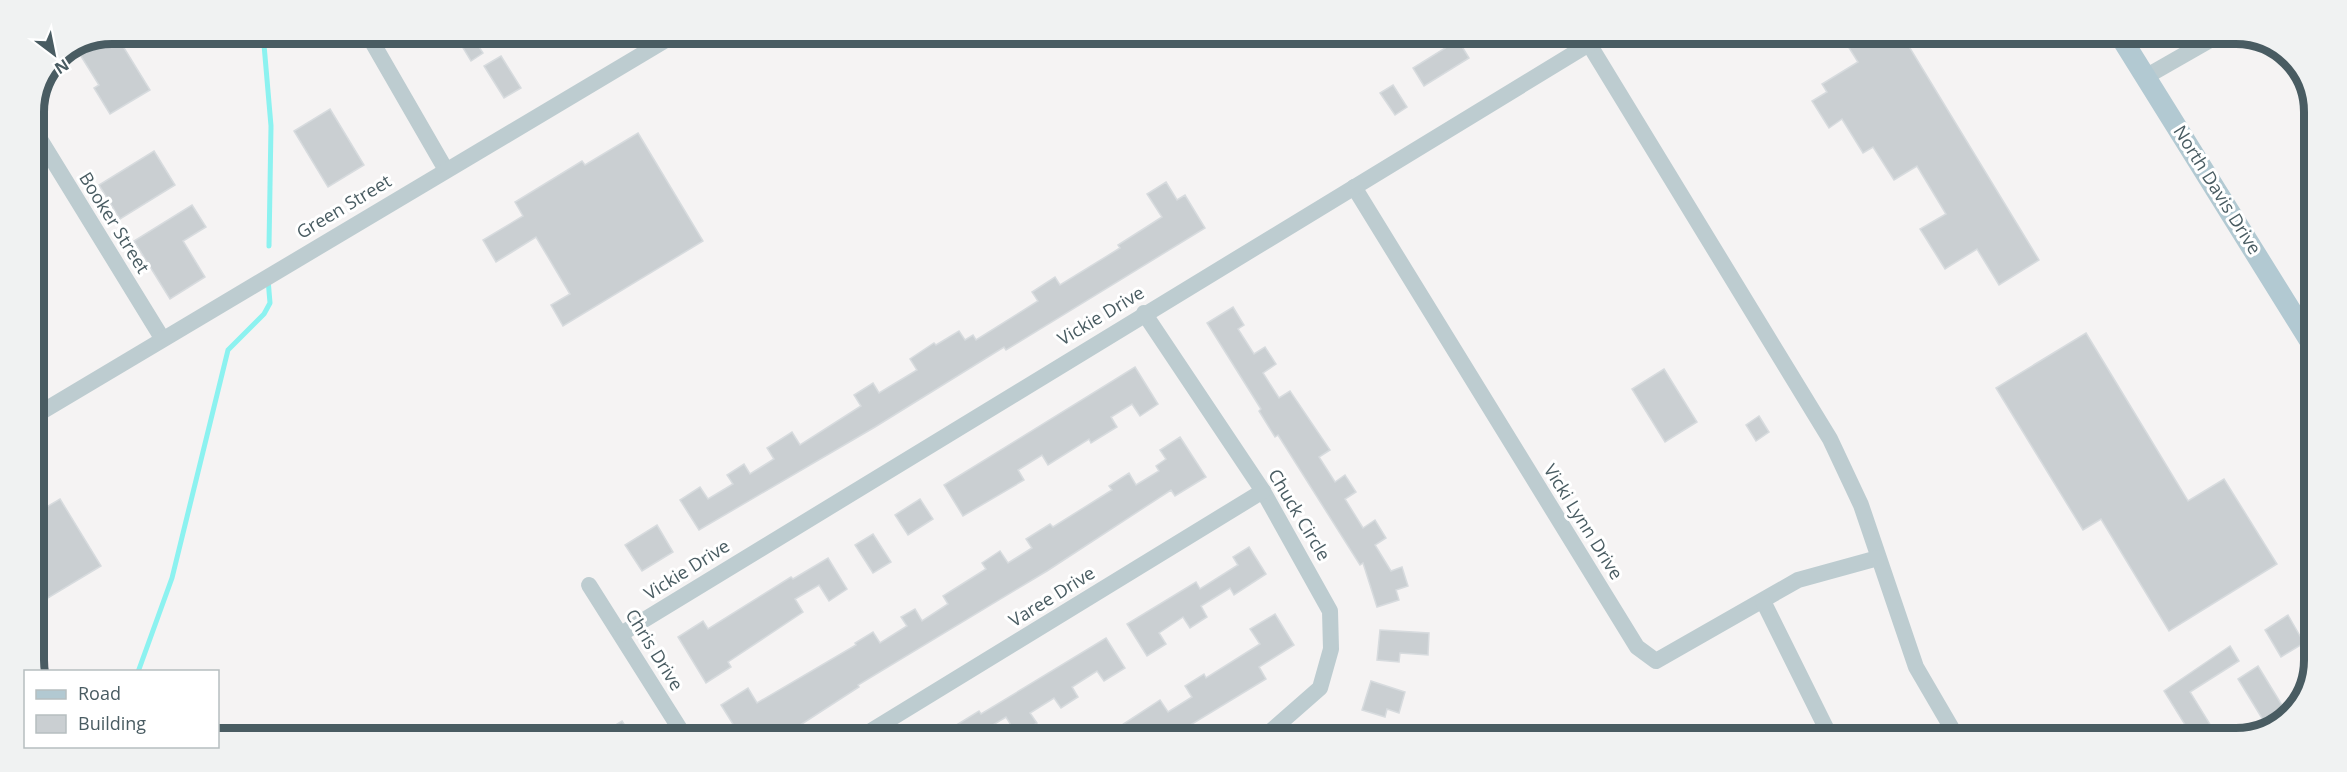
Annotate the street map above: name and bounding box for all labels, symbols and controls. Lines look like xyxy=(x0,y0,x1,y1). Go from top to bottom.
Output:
north arrow xyxy=(24,24,84,84)
text: N xyxy=(51,54,73,79)
street label: North Davis Drive xyxy=(2169,120,2267,258)
street label: Booker Street xyxy=(74,167,156,278)
street label: Green Street xyxy=(292,168,395,244)
street label: Vickie Drive xyxy=(1053,280,1148,350)
street label: Vicki Lynn Drive xyxy=(1539,459,1629,584)
street label: Chuck Circle xyxy=(1263,464,1337,565)
street label: Vickie Drive xyxy=(639,533,734,605)
street label: Varee Drive xyxy=(1004,560,1099,632)
street label: Chris Drive xyxy=(620,604,689,695)
legend xyxy=(24,670,219,748)
text: Road xyxy=(78,681,121,705)
text: Building xyxy=(78,711,146,735)

